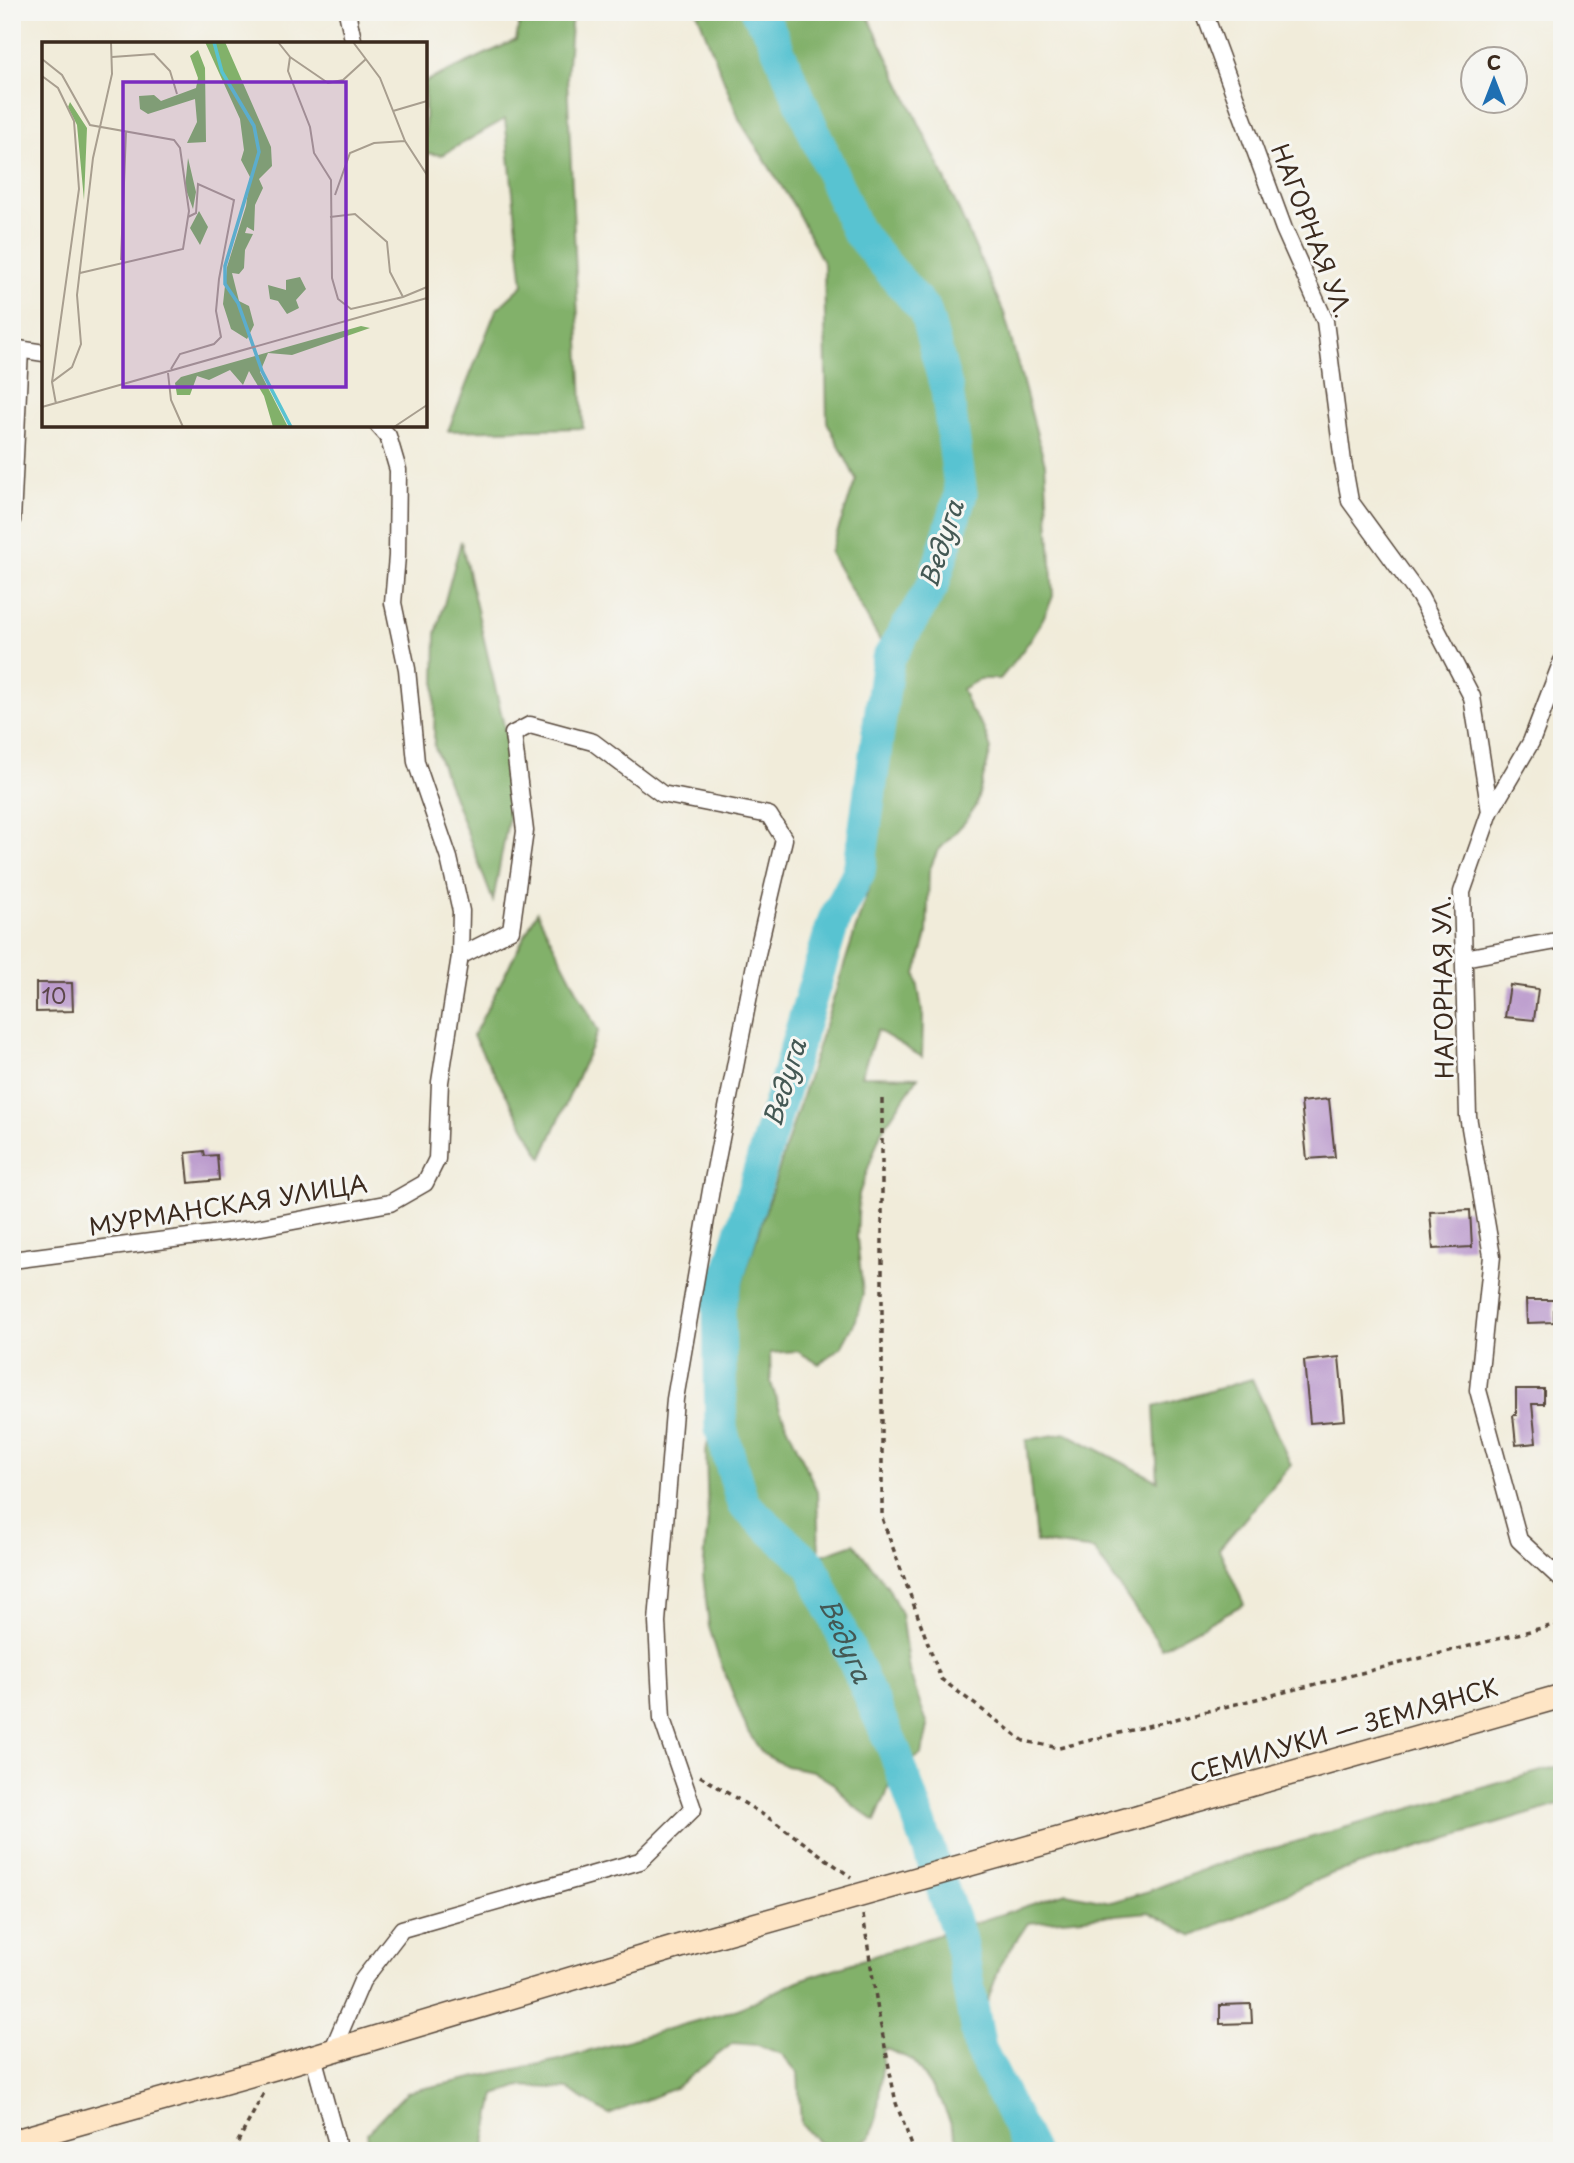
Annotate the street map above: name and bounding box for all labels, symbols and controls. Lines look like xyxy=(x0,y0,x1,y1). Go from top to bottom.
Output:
inset map xyxy=(42,42,427,427)
north arrow xyxy=(1458,46,1528,116)
text: С xyxy=(1487,48,1501,76)
street label: НАГОРНАЯ УЛ. xyxy=(1263,138,1363,322)
water label: Ведуга xyxy=(908,494,973,592)
street label: НАГОРНАЯ УЛ. xyxy=(1422,895,1462,1079)
house number: 10 xyxy=(42,979,66,1011)
water label: Ведуга xyxy=(752,1033,816,1131)
street label: МУРМАНСКАЯ УЛИЦА xyxy=(86,1164,370,1244)
water label: Ведуга xyxy=(810,1591,883,1689)
street label: СЕМИЛУКИ — ЗЕМЛЯНСК xyxy=(1185,1668,1502,1790)

